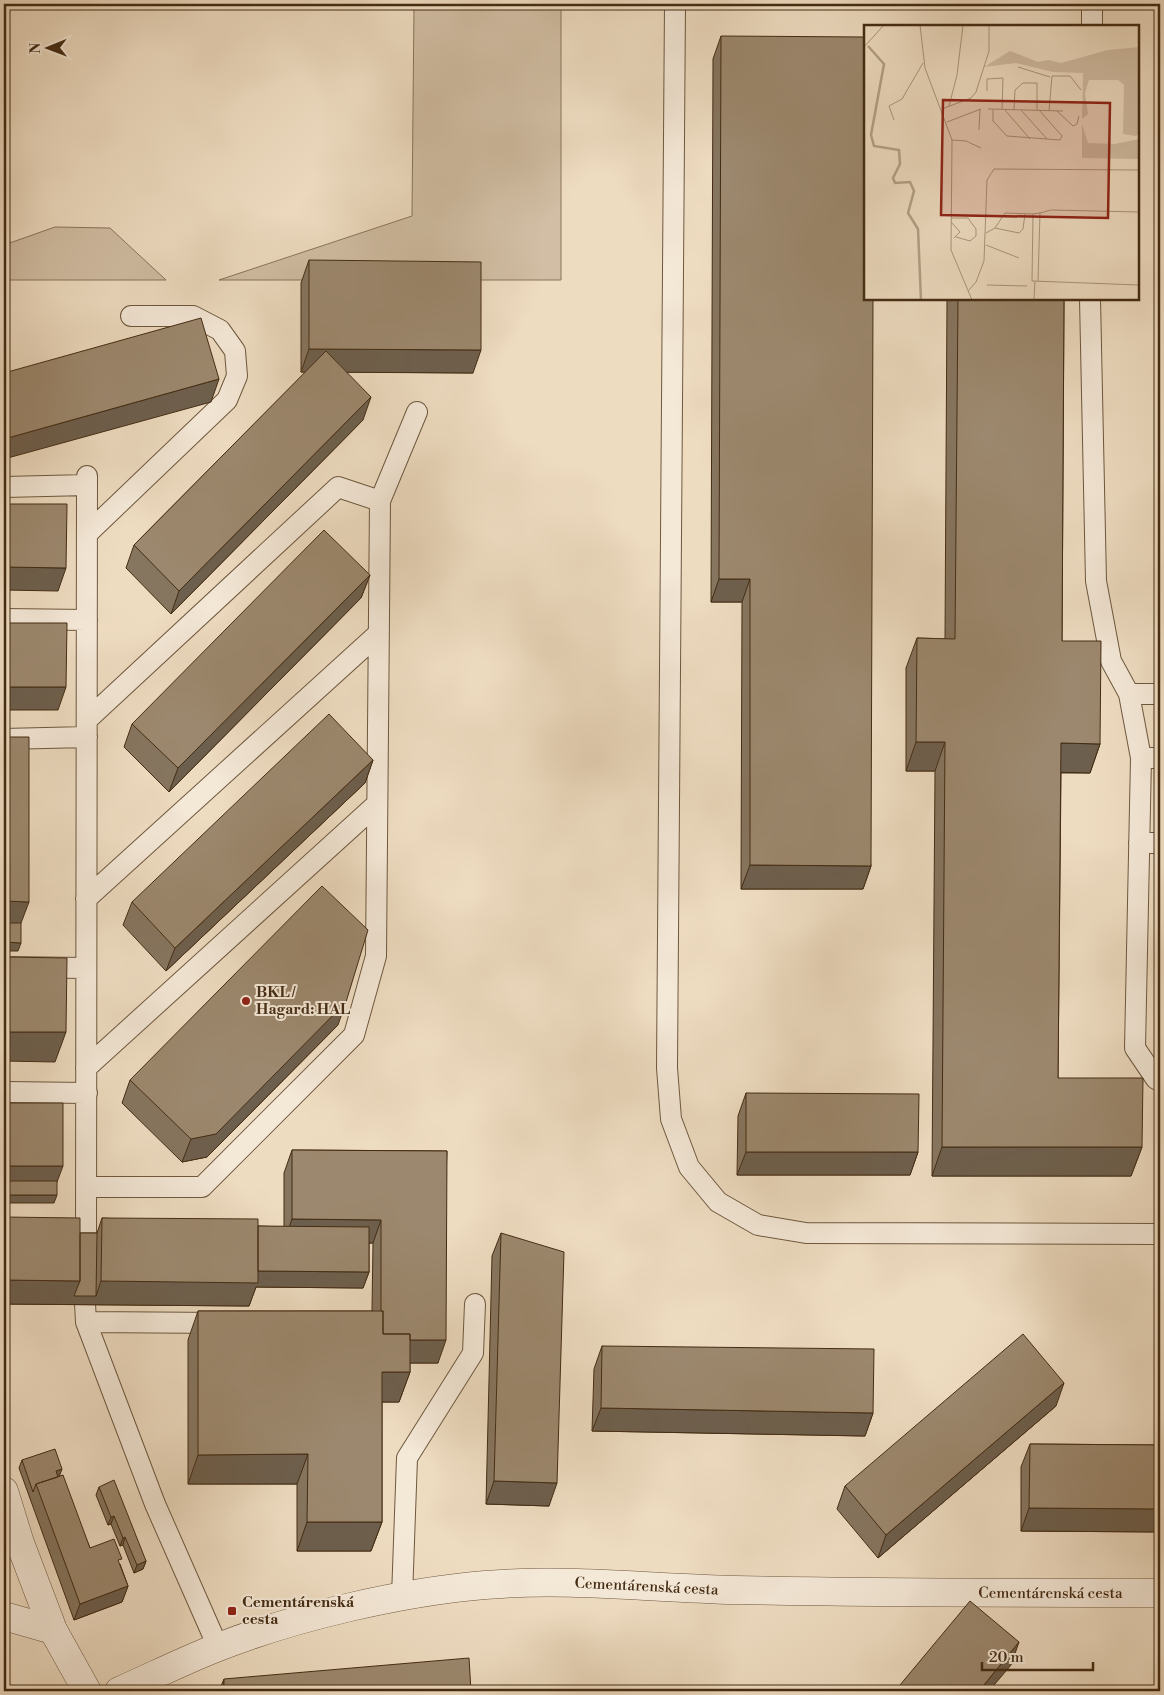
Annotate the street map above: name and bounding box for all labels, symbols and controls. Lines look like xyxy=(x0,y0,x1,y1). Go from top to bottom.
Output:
north arrow xyxy=(22,22,72,72)
inset map xyxy=(864,25,1139,300)
text: N xyxy=(27,43,45,54)
place label: BKL / Hagard: HAL xyxy=(256,983,350,1019)
marker: BKL / Hagard: HAL xyxy=(240,995,252,1007)
street label: Cementárenská cesta xyxy=(574,1574,719,1600)
street label: Cementárenská cesta xyxy=(978,1584,1123,1603)
place label: Cementárenská cesta xyxy=(242,1593,355,1629)
marker: Cementárenská cesta xyxy=(226,1605,238,1617)
scale bar xyxy=(982,1640,1093,1672)
text: 20 m xyxy=(989,1648,1024,1667)

